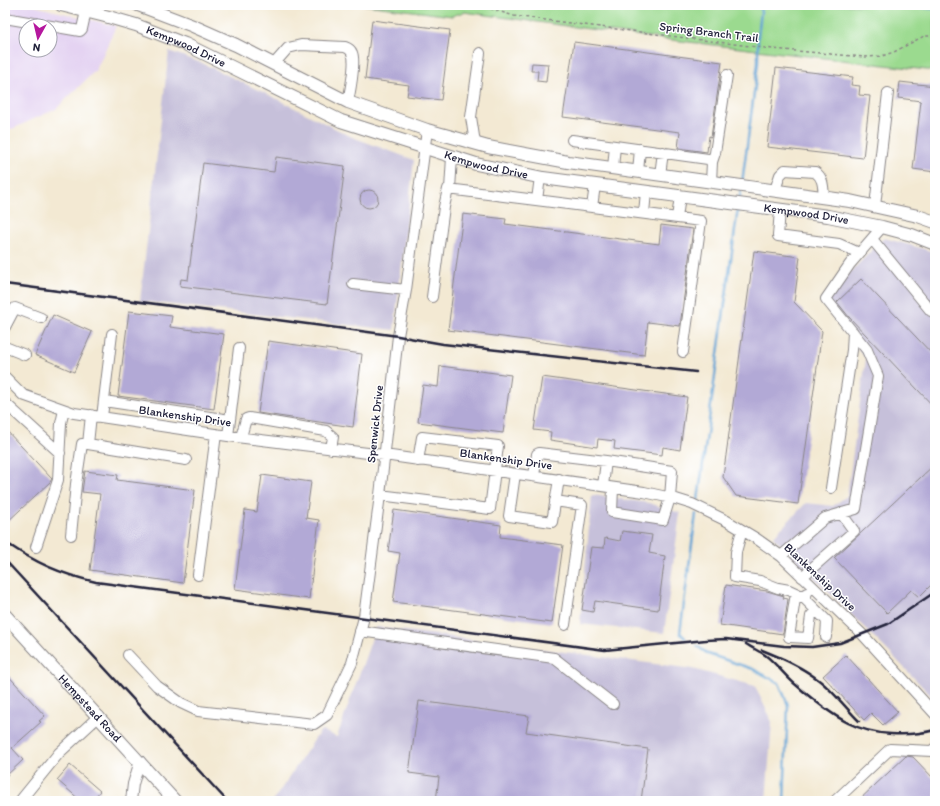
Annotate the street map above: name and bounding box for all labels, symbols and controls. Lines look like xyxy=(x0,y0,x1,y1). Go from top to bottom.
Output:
north arrow xyxy=(18,18,58,58)
street label: Spring Branch Trail xyxy=(659,19,760,45)
street label: Kempwood Drive xyxy=(144,23,229,70)
text: N xyxy=(32,40,41,54)
street label: Kempwood Drive xyxy=(443,147,530,182)
street label: Kempwood Drive xyxy=(763,201,850,227)
street label: Spenwick Drive xyxy=(364,384,386,463)
street label: Blankenship Drive xyxy=(138,403,232,429)
street label: Blankenship Drive xyxy=(459,446,553,472)
street label: Blankenship Drive xyxy=(781,540,859,614)
street label: Hempstead Road xyxy=(56,671,125,745)

